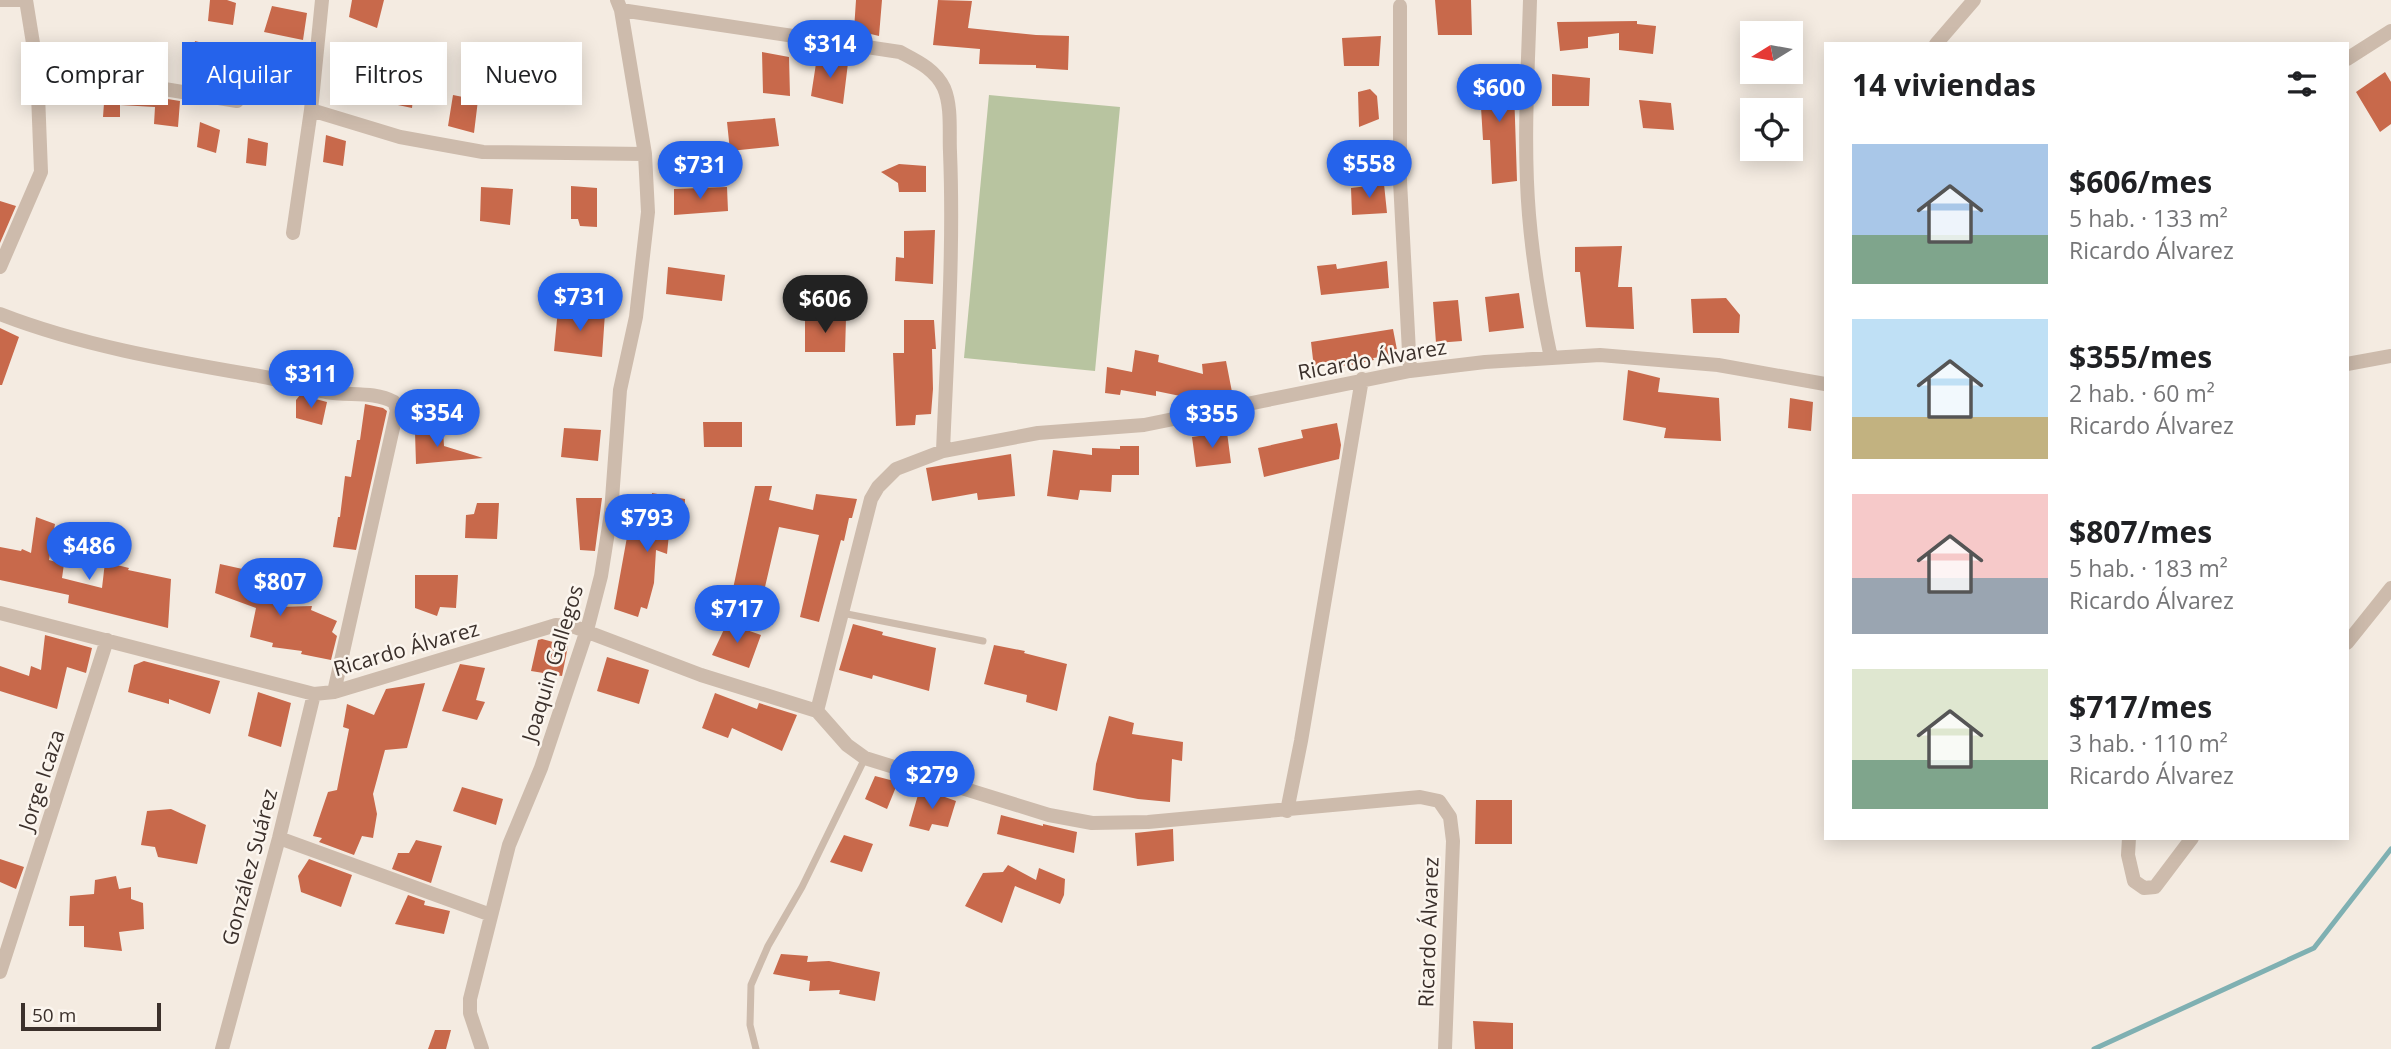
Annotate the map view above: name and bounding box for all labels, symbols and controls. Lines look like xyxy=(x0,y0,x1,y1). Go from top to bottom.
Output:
pin: $314 xyxy=(789,20,871,80)
north arrow xyxy=(1740,21,1802,84)
map controls xyxy=(1740,21,1803,161)
text: $314 xyxy=(804,27,856,59)
chip: Comprar xyxy=(21,42,168,105)
chip: Alquilar xyxy=(182,42,316,105)
chip: Filtros xyxy=(330,42,447,105)
chip: Nuevo xyxy=(461,42,582,105)
pin: $600 xyxy=(1458,64,1540,124)
text: 14 viviendas xyxy=(1852,64,2036,105)
icon: filters xyxy=(2283,65,2321,103)
text: $600 xyxy=(1473,71,1525,103)
button: locate xyxy=(1740,98,1803,161)
pin: $558 xyxy=(1328,140,1410,200)
pin: $731 xyxy=(659,142,741,201)
text: $558 xyxy=(1343,147,1395,179)
text: $731 xyxy=(674,148,726,180)
text: $606/mes xyxy=(2069,161,2212,202)
icon: home xyxy=(1908,172,1992,256)
text: 5 hab. · 133 m² xyxy=(2069,202,2228,234)
text: Ricardo Álvarez xyxy=(2069,234,2234,266)
pin: $731 xyxy=(539,274,621,333)
pin: $606 xyxy=(784,276,866,335)
text: $731 xyxy=(554,280,606,312)
text: $606 xyxy=(799,282,851,314)
street label: Ricardo Álvarez xyxy=(1295,332,1449,386)
text: $355/mes xyxy=(2069,336,2212,377)
icon: home xyxy=(1908,347,1992,431)
pin: $311 xyxy=(270,350,352,410)
text: $311 xyxy=(285,357,337,389)
text: 2 hab. · 60 m² xyxy=(2069,377,2215,409)
pin: $354 xyxy=(396,390,478,449)
pin: $355 xyxy=(1171,391,1253,450)
text: $354 xyxy=(411,396,463,428)
text: $355 xyxy=(1186,397,1238,429)
text: Ricardo Álvarez xyxy=(2069,409,2234,441)
pin: $793 xyxy=(606,494,688,554)
text: $793 xyxy=(621,501,673,533)
text: $807/mes xyxy=(2069,511,2212,552)
pin: $486 xyxy=(48,522,130,582)
icon: home xyxy=(1908,522,1992,606)
text: $486 xyxy=(63,529,115,561)
text: 5 hab. · 183 m² xyxy=(2069,552,2228,584)
pin: $807 xyxy=(239,558,321,618)
text: $807 xyxy=(254,565,306,597)
street label: Joaquin Gallegos xyxy=(514,581,589,747)
text: Ricardo Álvarez xyxy=(2069,584,2234,616)
pin: $717 xyxy=(696,586,778,645)
text: $717 xyxy=(711,592,763,624)
street label: Ricardo Álvarez xyxy=(330,614,482,682)
text: $717/mes xyxy=(2069,686,2212,727)
icon: home xyxy=(1908,697,1992,781)
street label: Jorge Icaza xyxy=(11,726,70,836)
text: 3 hab. · 110 m² xyxy=(2069,727,2228,759)
pin: $279 xyxy=(891,752,973,811)
text: $279 xyxy=(906,758,958,790)
text: Ricardo Álvarez xyxy=(2069,759,2234,791)
street label: González Suárez xyxy=(215,785,283,948)
street label: Ricardo Álvarez xyxy=(1411,856,1445,1008)
scale bar xyxy=(21,1000,161,1032)
text: 50 m xyxy=(32,1002,76,1028)

